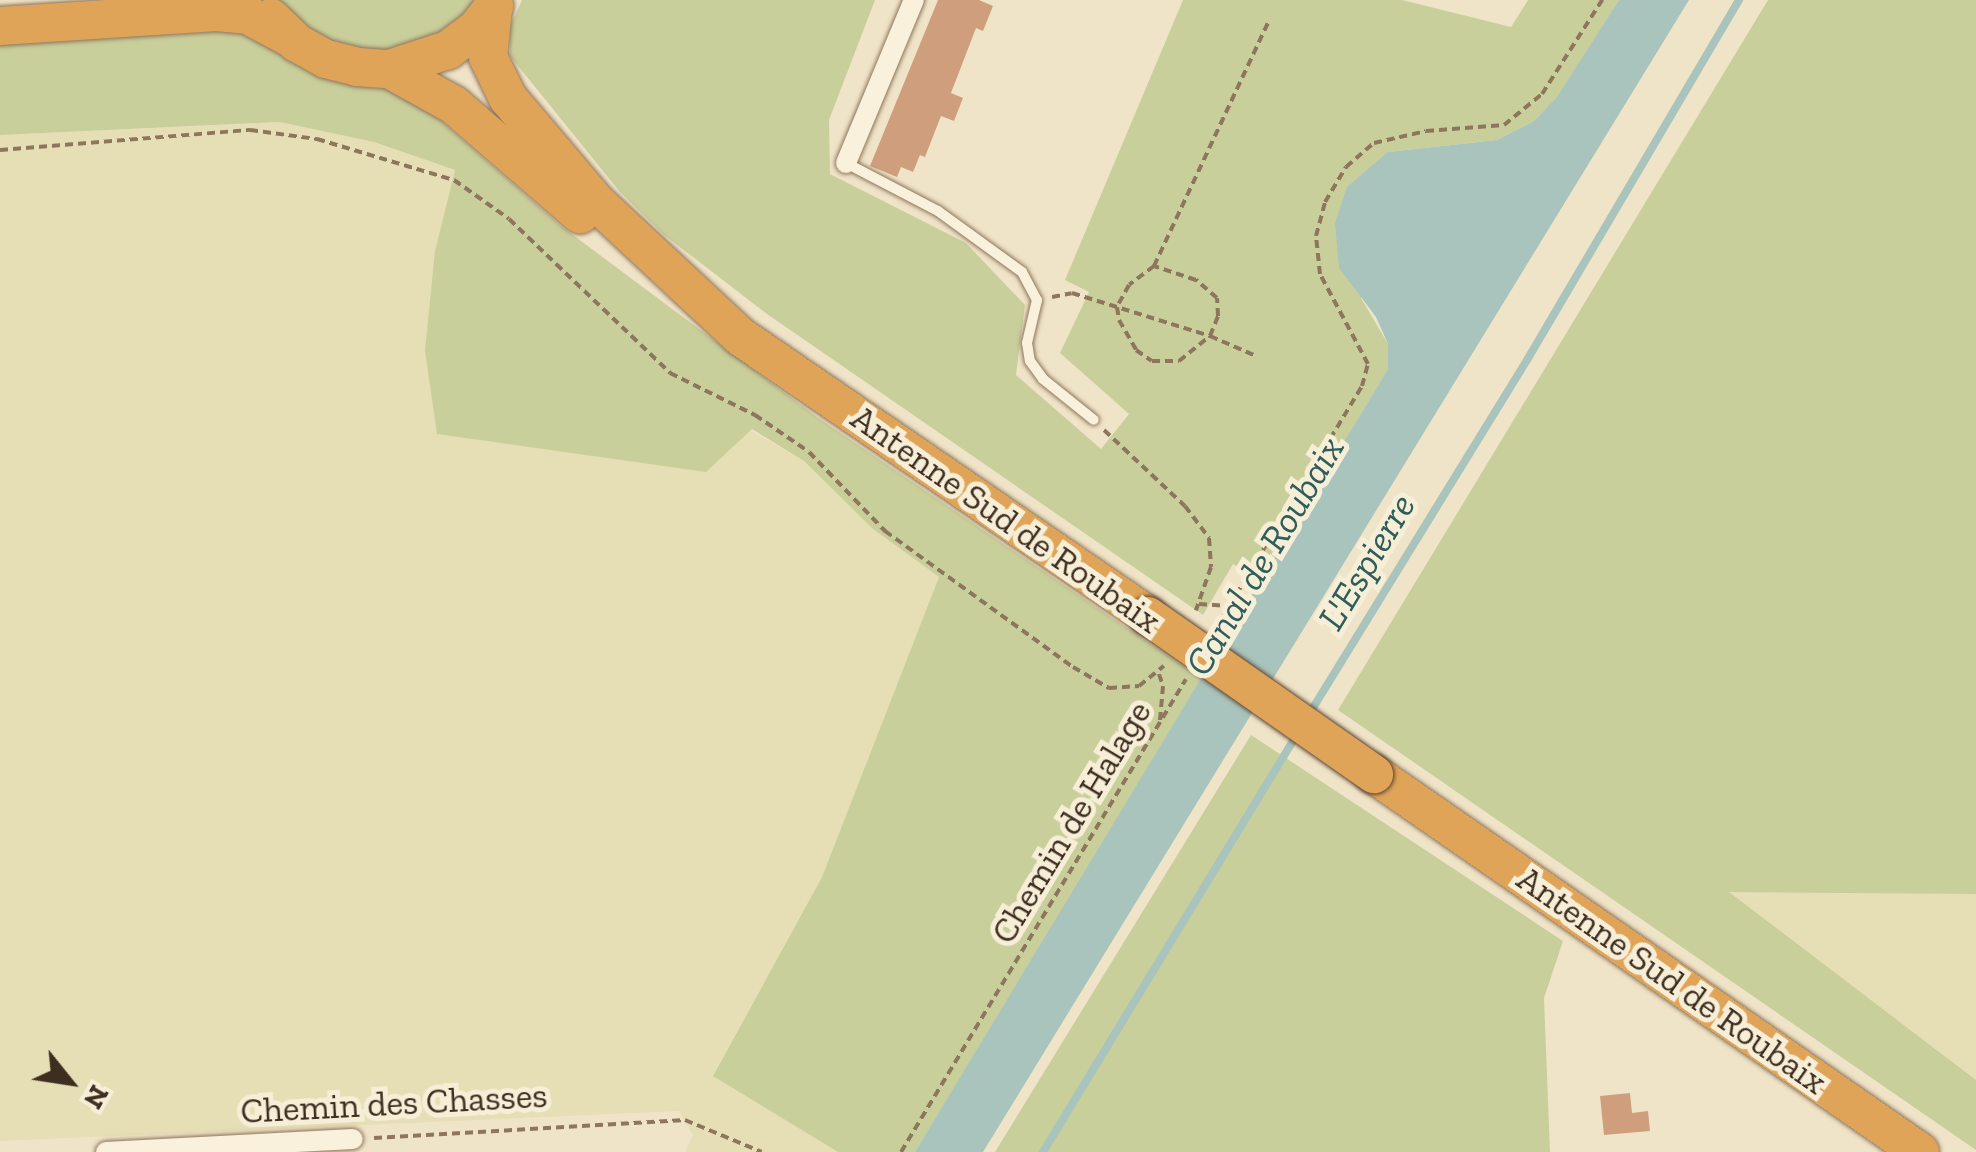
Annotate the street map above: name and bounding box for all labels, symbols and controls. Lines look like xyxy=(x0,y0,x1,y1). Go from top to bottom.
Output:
street label: Antenne Sud de Roubaix xyxy=(843,396,1169,642)
water label: Canal de Roubaix xyxy=(1176,428,1354,684)
water label: L'Espierre xyxy=(1309,486,1425,638)
street label: Chemin de Halage xyxy=(982,693,1160,951)
street label: Antenne Sud de Roubaix xyxy=(1509,857,1835,1103)
north arrow xyxy=(20,1032,120,1132)
street label: Chemin des Chasses xyxy=(240,1074,548,1132)
text: N xyxy=(77,1080,116,1115)

